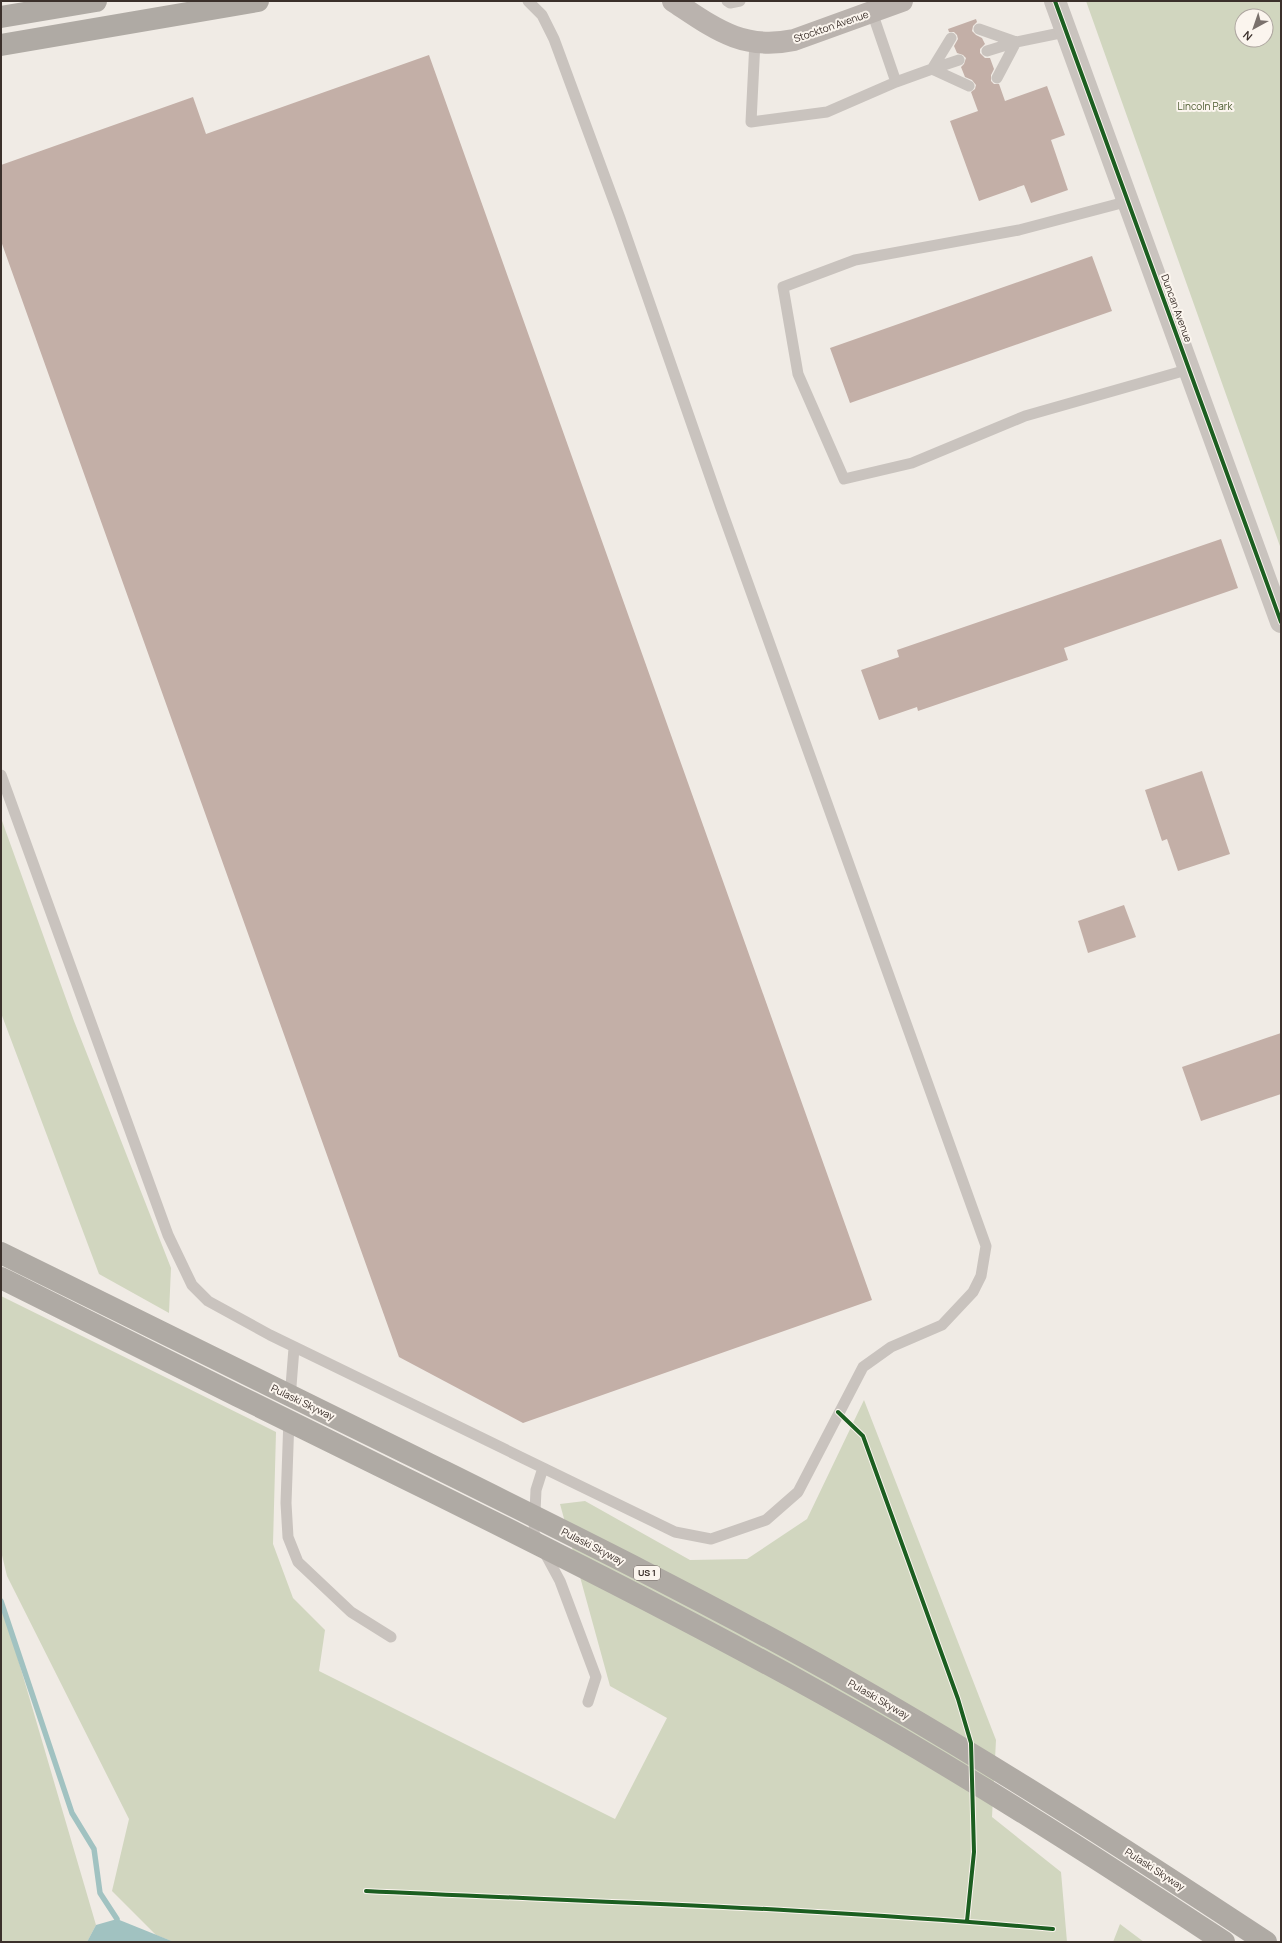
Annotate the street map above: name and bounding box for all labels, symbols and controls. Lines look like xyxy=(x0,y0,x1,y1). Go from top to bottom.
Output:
street label: Stockton Avenue xyxy=(792,7,870,45)
north arrow xyxy=(1234,8,1274,48)
text: N xyxy=(1239,28,1255,44)
park label: Lincoln Park xyxy=(1178,99,1233,113)
street label: Duncan Avenue xyxy=(1158,272,1196,344)
street label: Pulaski Skyway xyxy=(269,1381,338,1424)
street label: Pulaski Skyway xyxy=(559,1524,627,1568)
road number: US 1 xyxy=(634,1566,660,1580)
street label: Pulaski Skyway xyxy=(846,1676,913,1723)
street label: Pulaski Skyway xyxy=(1122,1844,1188,1894)

